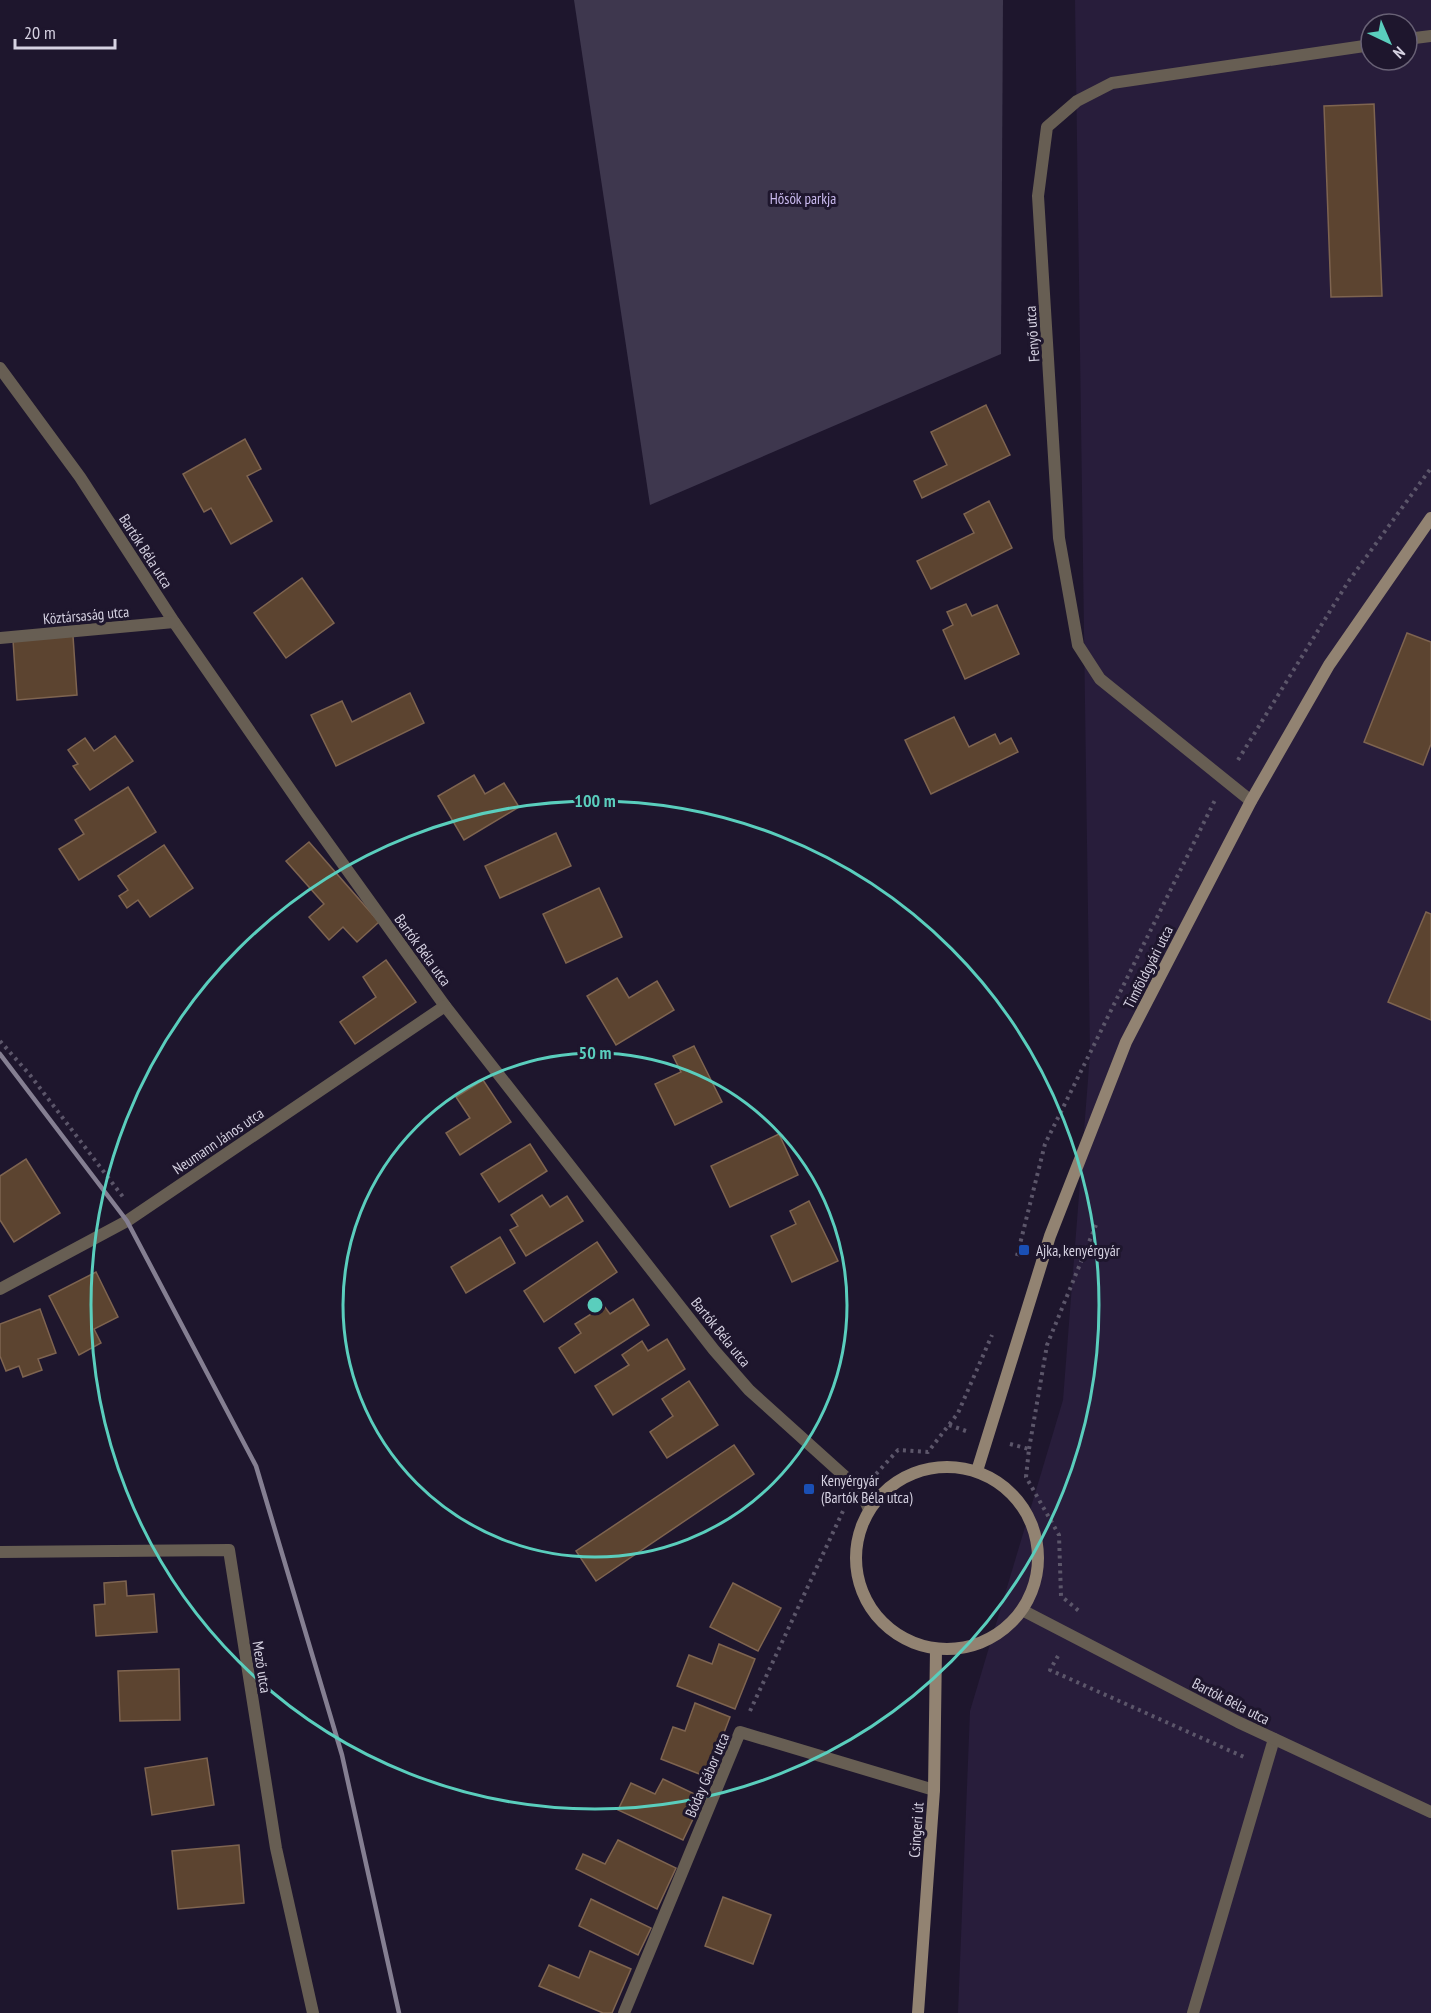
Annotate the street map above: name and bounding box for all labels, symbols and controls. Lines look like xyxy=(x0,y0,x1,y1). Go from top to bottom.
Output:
scale bar xyxy=(15,12,116,50)
north arrow xyxy=(1359,12,1419,72)
text: 20 m xyxy=(24,21,56,44)
text: N xyxy=(1389,43,1409,63)
park label: Hősök parkja xyxy=(770,189,836,208)
street label: Fenyő utca xyxy=(1021,305,1043,363)
street label: Bartók Béla utca xyxy=(115,510,177,592)
street label: Köztársaság utca xyxy=(42,602,130,628)
text: 100 m xyxy=(574,789,616,812)
street label: Bartók Béla utca xyxy=(390,910,456,990)
street label: Timföldgyári utca xyxy=(1119,922,1177,1012)
text: 50 m xyxy=(579,1041,611,1064)
street label: Neumann János utca xyxy=(169,1104,267,1178)
place label: Ajka, kenyérgyár xyxy=(1036,1241,1121,1260)
marker: Ajka, kenyérgyár xyxy=(1017,1243,1031,1257)
street label: Bartók Béla utca xyxy=(687,1293,755,1371)
centre of rings xyxy=(585,1295,605,1315)
place label: Kenyérgyár (Bartók Béla utca) xyxy=(821,1471,913,1507)
marker: Kenyérgyár (Bartók Béla utca) xyxy=(802,1482,816,1496)
street label: Mező utca xyxy=(249,1640,275,1694)
street label: Bartók Béla utca xyxy=(1189,1673,1273,1729)
street label: Bóday Gábor utca xyxy=(681,1730,733,1820)
street label: Csingeri út xyxy=(905,1802,927,1858)

